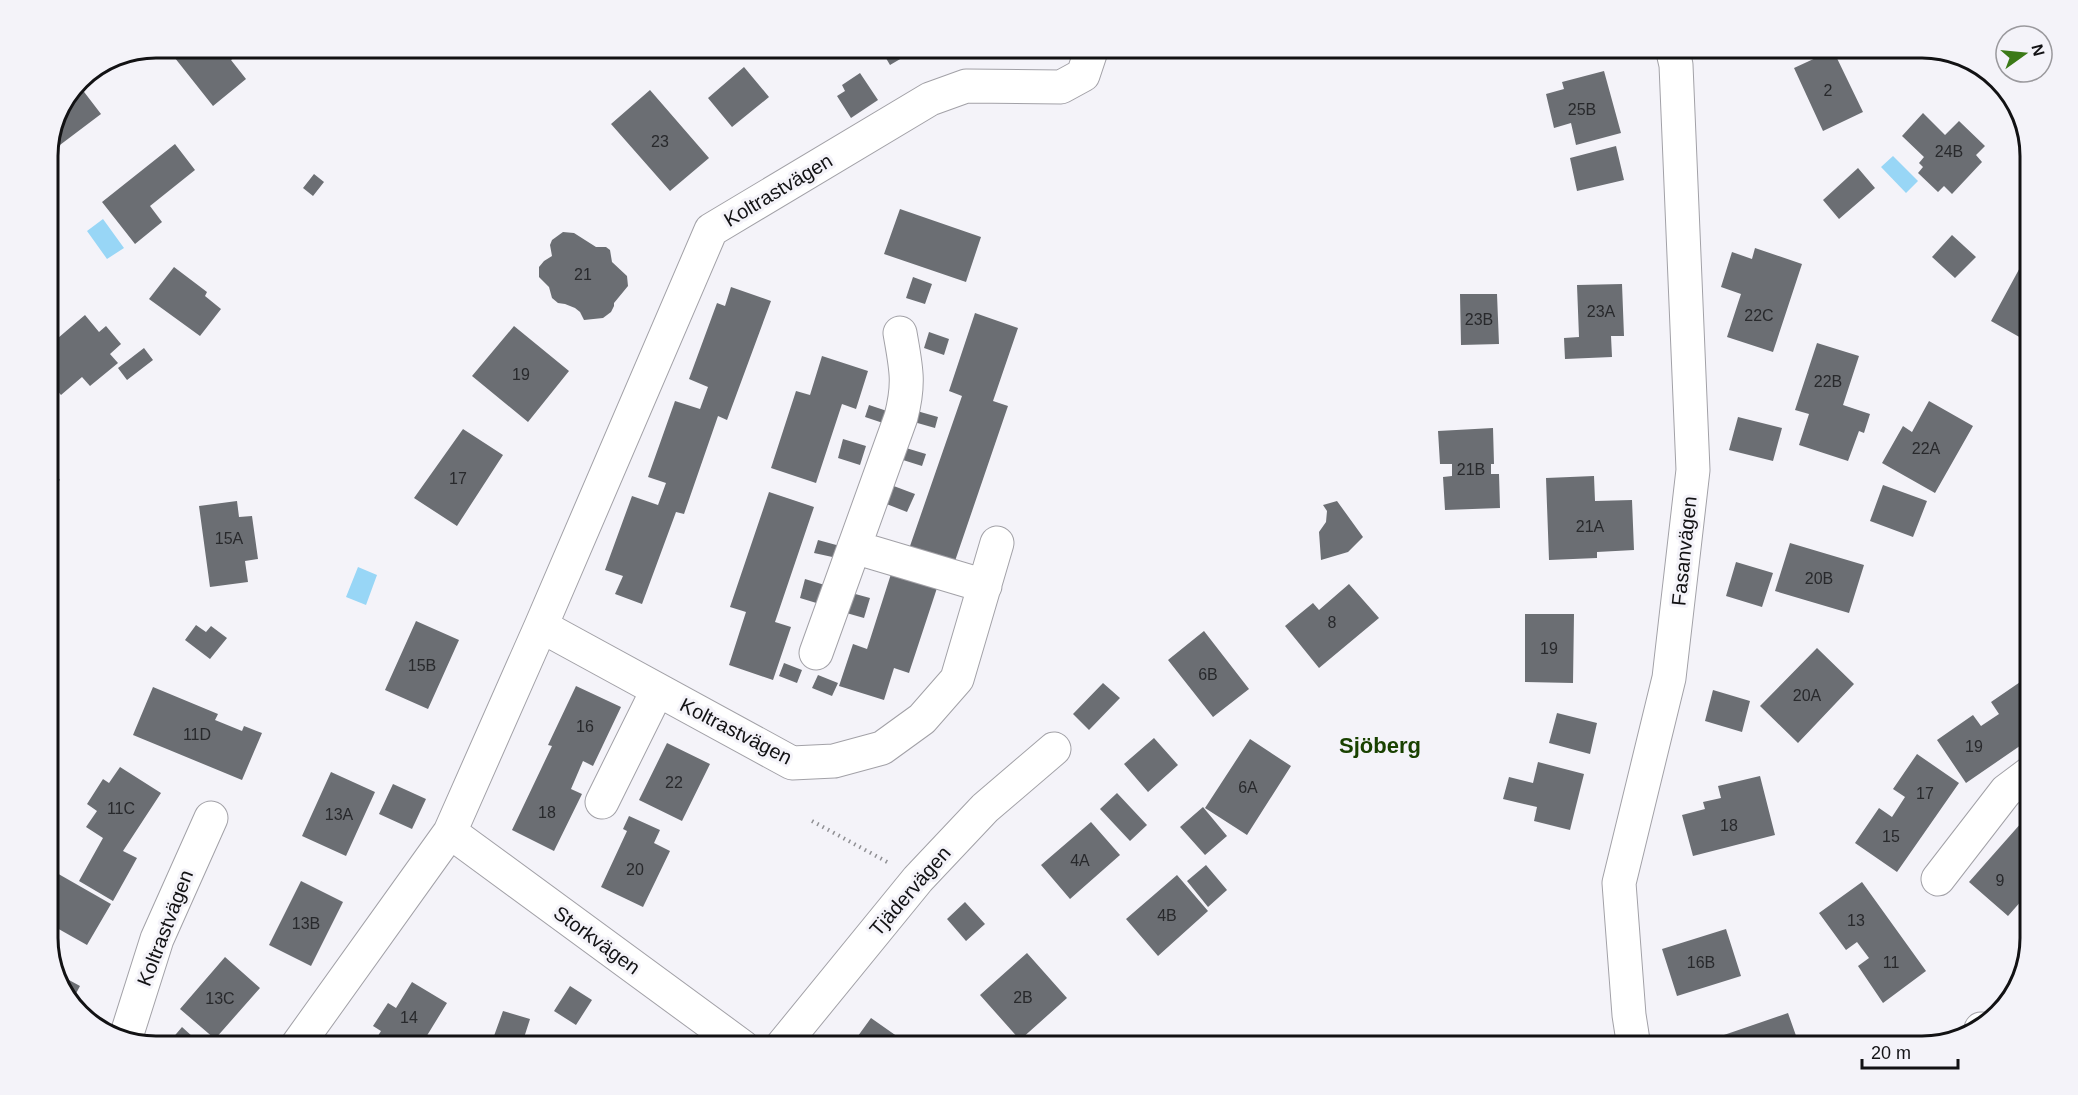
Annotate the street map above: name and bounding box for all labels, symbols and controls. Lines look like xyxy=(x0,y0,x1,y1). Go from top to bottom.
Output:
north arrow xyxy=(1994,24,2054,84)
text: N xyxy=(2028,42,2048,58)
house number: 2 xyxy=(1824,82,1833,99)
house number: 25B xyxy=(1568,101,1596,118)
house number: 23 xyxy=(651,133,669,150)
house number: 24B xyxy=(1935,143,1963,160)
street label: Koltrastvägen xyxy=(720,149,836,231)
house number: 21 xyxy=(574,266,592,283)
house number: 23A xyxy=(1587,303,1616,320)
house number: 22C xyxy=(1744,307,1774,324)
house number: 23B xyxy=(1465,311,1493,328)
house number: 19 xyxy=(512,366,530,383)
house number: 22B xyxy=(1814,373,1842,390)
house number: 22A xyxy=(1912,440,1941,457)
house number: 21B xyxy=(1457,461,1485,478)
house number: 17 xyxy=(449,470,467,487)
street label: Fasanvägen xyxy=(1667,495,1701,607)
house number: 21A xyxy=(1576,518,1605,535)
house number: 15A xyxy=(215,530,244,547)
house number: 20B xyxy=(1805,570,1833,587)
house number: 8 xyxy=(1328,614,1337,631)
house number: 19 xyxy=(1540,640,1558,657)
house number: 15B xyxy=(408,657,436,674)
house number: 6B xyxy=(1198,666,1218,683)
house number: 20A xyxy=(1793,687,1822,704)
street label: Koltrastvägen xyxy=(677,693,795,769)
house number: 16 xyxy=(576,718,594,735)
house number: 11D xyxy=(183,726,211,743)
district label: Sjöberg xyxy=(1339,733,1421,758)
house number: 19 xyxy=(1965,738,1983,755)
house number: 22 xyxy=(665,774,683,791)
house number: 6A xyxy=(1238,779,1258,796)
house number: 17 xyxy=(1916,785,1934,802)
house number: 11C xyxy=(107,800,135,817)
house number: 18 xyxy=(538,804,556,821)
house number: 13A xyxy=(325,806,354,823)
house number: 18 xyxy=(1720,817,1738,834)
house number: 15 xyxy=(1882,828,1900,845)
street label: Tjädervägen xyxy=(865,842,955,940)
house number: 4A xyxy=(1070,852,1090,869)
house number: 20 xyxy=(626,861,644,878)
street label: Koltrastvägen xyxy=(133,867,197,989)
house number: 9 xyxy=(1996,872,2005,889)
street label: Storkvägen xyxy=(550,901,644,979)
house number: 4B xyxy=(1157,907,1177,924)
house number: 13 xyxy=(1847,912,1865,929)
house number: 13B xyxy=(292,915,320,932)
house number: 16B xyxy=(1687,954,1715,971)
house number: 11 xyxy=(1883,954,1899,971)
house number: 2B xyxy=(1013,989,1033,1006)
house number: 13C xyxy=(205,990,235,1007)
house number: 14 xyxy=(400,1009,418,1026)
scale bar xyxy=(1862,1032,1958,1070)
text: 20 m xyxy=(1871,1043,1911,1063)

